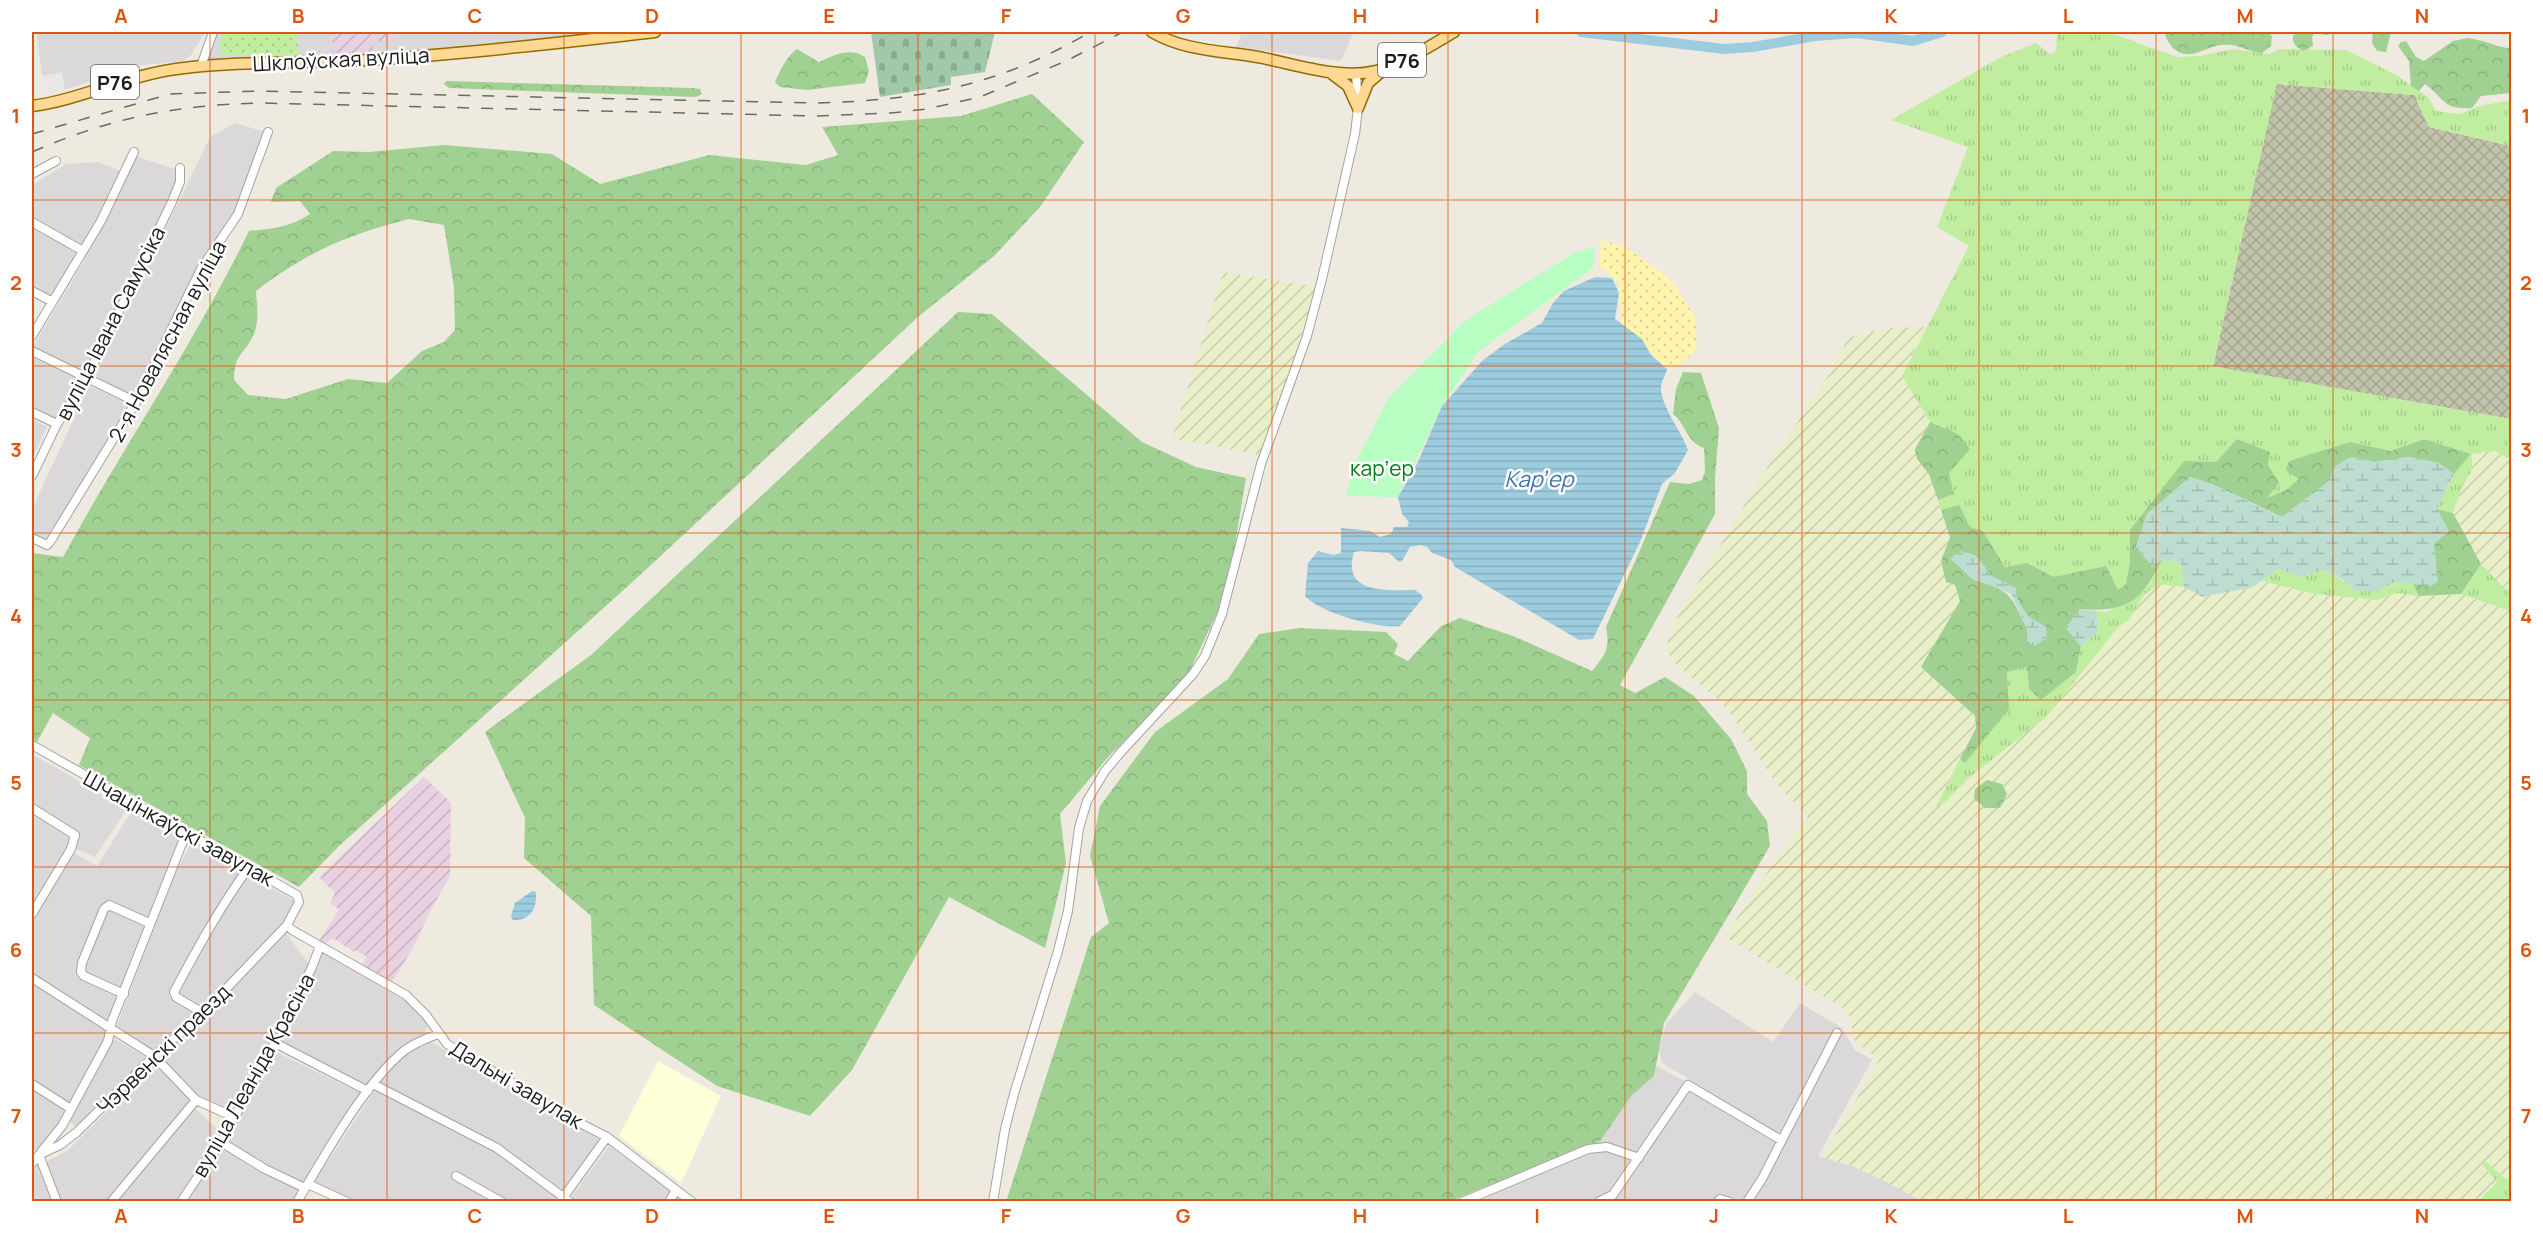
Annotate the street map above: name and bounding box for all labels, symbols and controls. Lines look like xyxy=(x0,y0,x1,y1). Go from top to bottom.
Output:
text: A xyxy=(114,2,128,29)
text: B xyxy=(292,2,305,29)
text: C xyxy=(468,2,482,29)
text: D xyxy=(645,2,659,29)
text: E xyxy=(823,2,835,29)
text: F xyxy=(1001,2,1012,29)
text: G xyxy=(1176,2,1191,29)
text: H xyxy=(1353,2,1367,29)
text: I xyxy=(1534,2,1540,29)
text: J xyxy=(1709,2,1719,29)
text: K xyxy=(1885,2,1898,29)
text: L xyxy=(2063,2,2074,29)
text: M xyxy=(2236,2,2254,29)
text: N xyxy=(2415,2,2429,29)
street label: Шклоўская вуліца xyxy=(252,40,430,78)
road number: Р76 xyxy=(1378,43,1426,77)
road number: Р76 xyxy=(91,65,139,99)
text: 1 xyxy=(12,102,20,129)
text: 1 xyxy=(2522,102,2530,129)
street label: вуліца Івана Самусіка xyxy=(49,221,171,425)
street label: 2-я Новалясная вуліца xyxy=(102,235,232,447)
text: 2 xyxy=(10,269,22,296)
text: 2 xyxy=(2520,269,2532,296)
text: 3 xyxy=(10,436,22,463)
text: 3 xyxy=(2520,436,2532,463)
park label: карʼер xyxy=(1350,454,1414,482)
water label: Карʼер xyxy=(1504,464,1576,494)
text: 4 xyxy=(10,602,22,629)
text: 4 xyxy=(2520,602,2532,629)
street label: Шчацінкаўскі завулак xyxy=(79,764,280,892)
text: 5 xyxy=(10,769,22,796)
text: 5 xyxy=(2520,769,2532,796)
text: 6 xyxy=(10,936,22,963)
text: 6 xyxy=(2520,936,2532,963)
street label: вуліца Леаніда Красіна xyxy=(185,968,321,1182)
street label: Чэрвенскі праезд xyxy=(90,978,236,1120)
street label: Дальні завулак xyxy=(445,1033,589,1135)
text: 7 xyxy=(11,1102,21,1129)
text: 7 xyxy=(2521,1102,2531,1129)
text: A xyxy=(114,1202,128,1229)
text: B xyxy=(292,1202,305,1229)
text: C xyxy=(468,1202,482,1229)
text: D xyxy=(645,1202,659,1229)
text: E xyxy=(823,1202,835,1229)
text: F xyxy=(1001,1202,1012,1229)
text: G xyxy=(1176,1202,1191,1229)
text: H xyxy=(1353,1202,1367,1229)
text: I xyxy=(1534,1202,1540,1229)
text: J xyxy=(1709,1202,1719,1229)
text: K xyxy=(1885,1202,1898,1229)
text: L xyxy=(2063,1202,2074,1229)
text: M xyxy=(2236,1202,2254,1229)
text: N xyxy=(2415,1202,2429,1229)

